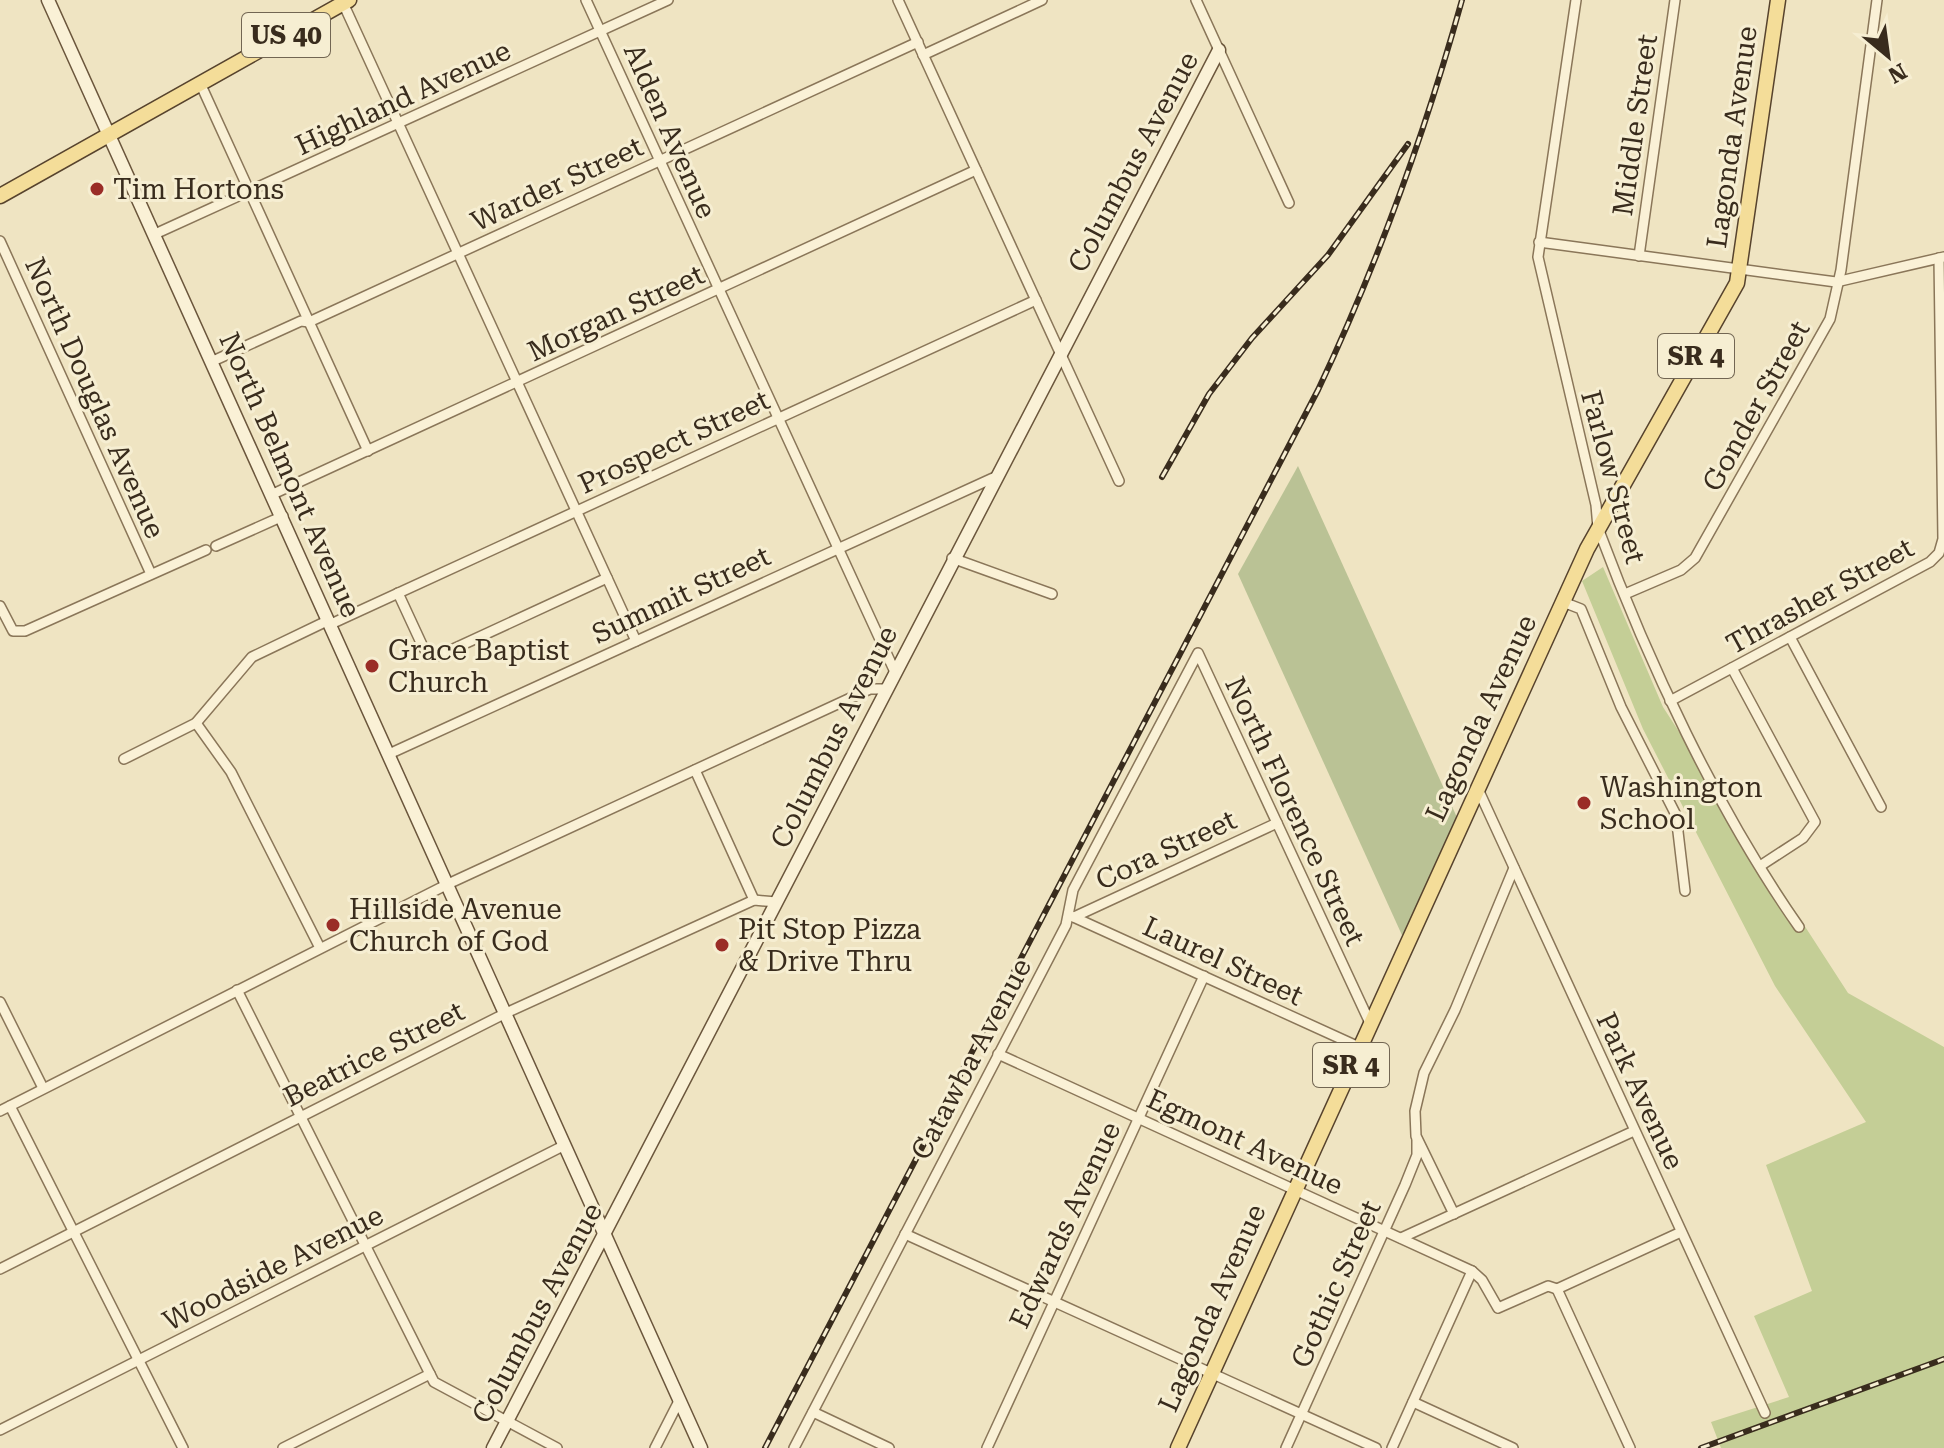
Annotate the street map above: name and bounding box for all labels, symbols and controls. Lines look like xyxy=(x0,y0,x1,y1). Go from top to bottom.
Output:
road number: US 40 xyxy=(242,13,330,57)
north arrow xyxy=(1848,16,1928,96)
street label: Lagonda Avenue xyxy=(1700,24,1764,250)
street label: Middle Street xyxy=(1606,32,1664,218)
street label: Highland Avenue xyxy=(290,34,516,162)
street label: Alden Avenue xyxy=(617,39,723,223)
street label: Columbus Avenue xyxy=(1061,46,1205,278)
text: N xyxy=(1884,58,1911,88)
street label: Warder Street xyxy=(466,130,648,238)
place label: Tim Hortons xyxy=(113,173,284,206)
marker: Tim Hortons xyxy=(88,180,106,198)
street label: North Douglas Avenue xyxy=(18,253,172,543)
street label: Morgan Street xyxy=(523,258,709,368)
street label: Gonder Street xyxy=(1696,315,1816,497)
street label: North Belmont Avenue xyxy=(212,328,368,622)
road number: SR 4 xyxy=(1658,334,1734,378)
street label: Prospect Street xyxy=(573,383,775,501)
street label: Farlow Street xyxy=(1574,387,1652,567)
street label: Thrasher Street xyxy=(1721,531,1919,661)
street label: Summit Street xyxy=(587,539,775,651)
street label: Lagonda Avenue xyxy=(1419,610,1543,826)
street label: Columbus Avenue xyxy=(764,620,904,854)
place label: Grace Baptist Church xyxy=(388,634,570,699)
marker: Grace Baptist Church xyxy=(363,657,381,675)
street label: North Florence Street xyxy=(1218,671,1372,951)
place label: Washington School xyxy=(1600,771,1763,836)
marker: Washington School xyxy=(1575,794,1593,812)
street label: Cora Street xyxy=(1091,803,1241,897)
place label: Hillside Avenue Church of God xyxy=(349,893,562,958)
street label: Laurel Street xyxy=(1138,910,1308,1012)
place label: Pit Stop Pizza & Drive Thru xyxy=(738,913,921,978)
marker: Hillside Avenue Church of God xyxy=(324,916,342,934)
marker: Pit Stop Pizza & Drive Thru xyxy=(713,936,731,954)
street label: Catawba Avenue xyxy=(904,953,1038,1165)
street label: Beatrice Street xyxy=(278,994,470,1114)
street label: Park Avenue xyxy=(1589,1007,1691,1175)
road number: SR 4 xyxy=(1313,1043,1389,1087)
street label: Egmont Avenue xyxy=(1142,1082,1348,1202)
street label: Edwards Avenue xyxy=(1003,1117,1127,1333)
street label: Gothic Street xyxy=(1284,1195,1388,1373)
street label: Columbus Avenue xyxy=(465,1197,609,1429)
street label: Woodside Avenue xyxy=(157,1198,389,1338)
street label: Lagonda Avenue xyxy=(1151,1199,1273,1417)

